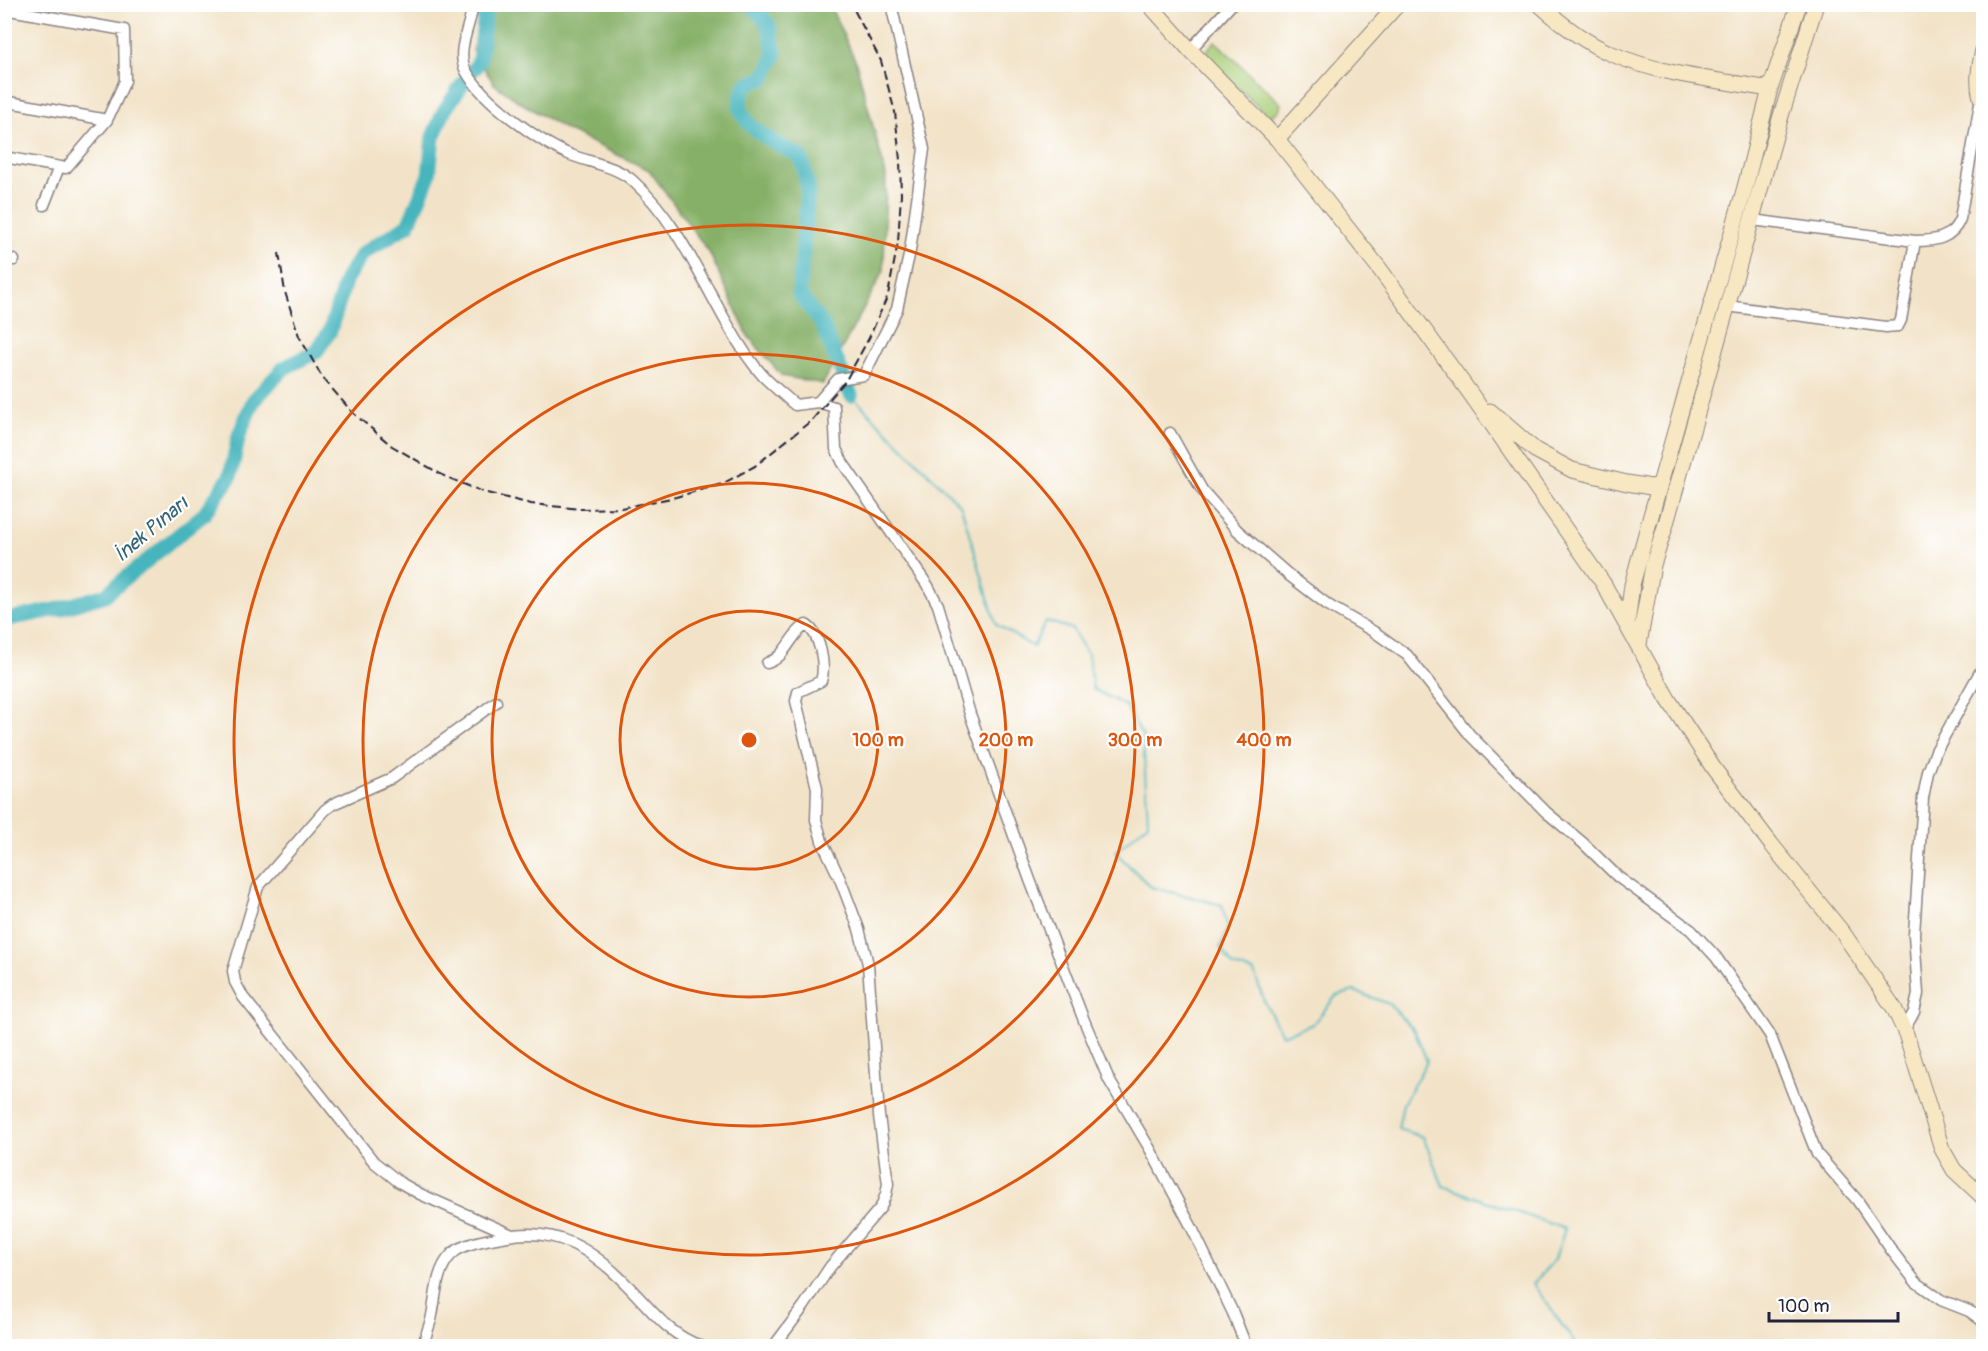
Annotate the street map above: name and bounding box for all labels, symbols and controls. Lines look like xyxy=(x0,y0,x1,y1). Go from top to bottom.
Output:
water label: İnek Pınarı xyxy=(109,490,194,567)
text: 100 m xyxy=(852,729,904,752)
text: 200 m xyxy=(979,729,1033,752)
text: 300 m xyxy=(1108,729,1162,752)
text: 400 m xyxy=(1237,729,1291,752)
centre of rings xyxy=(739,730,759,750)
scale bar xyxy=(1769,1285,1898,1323)
text: 100 m xyxy=(1778,1295,1830,1318)

